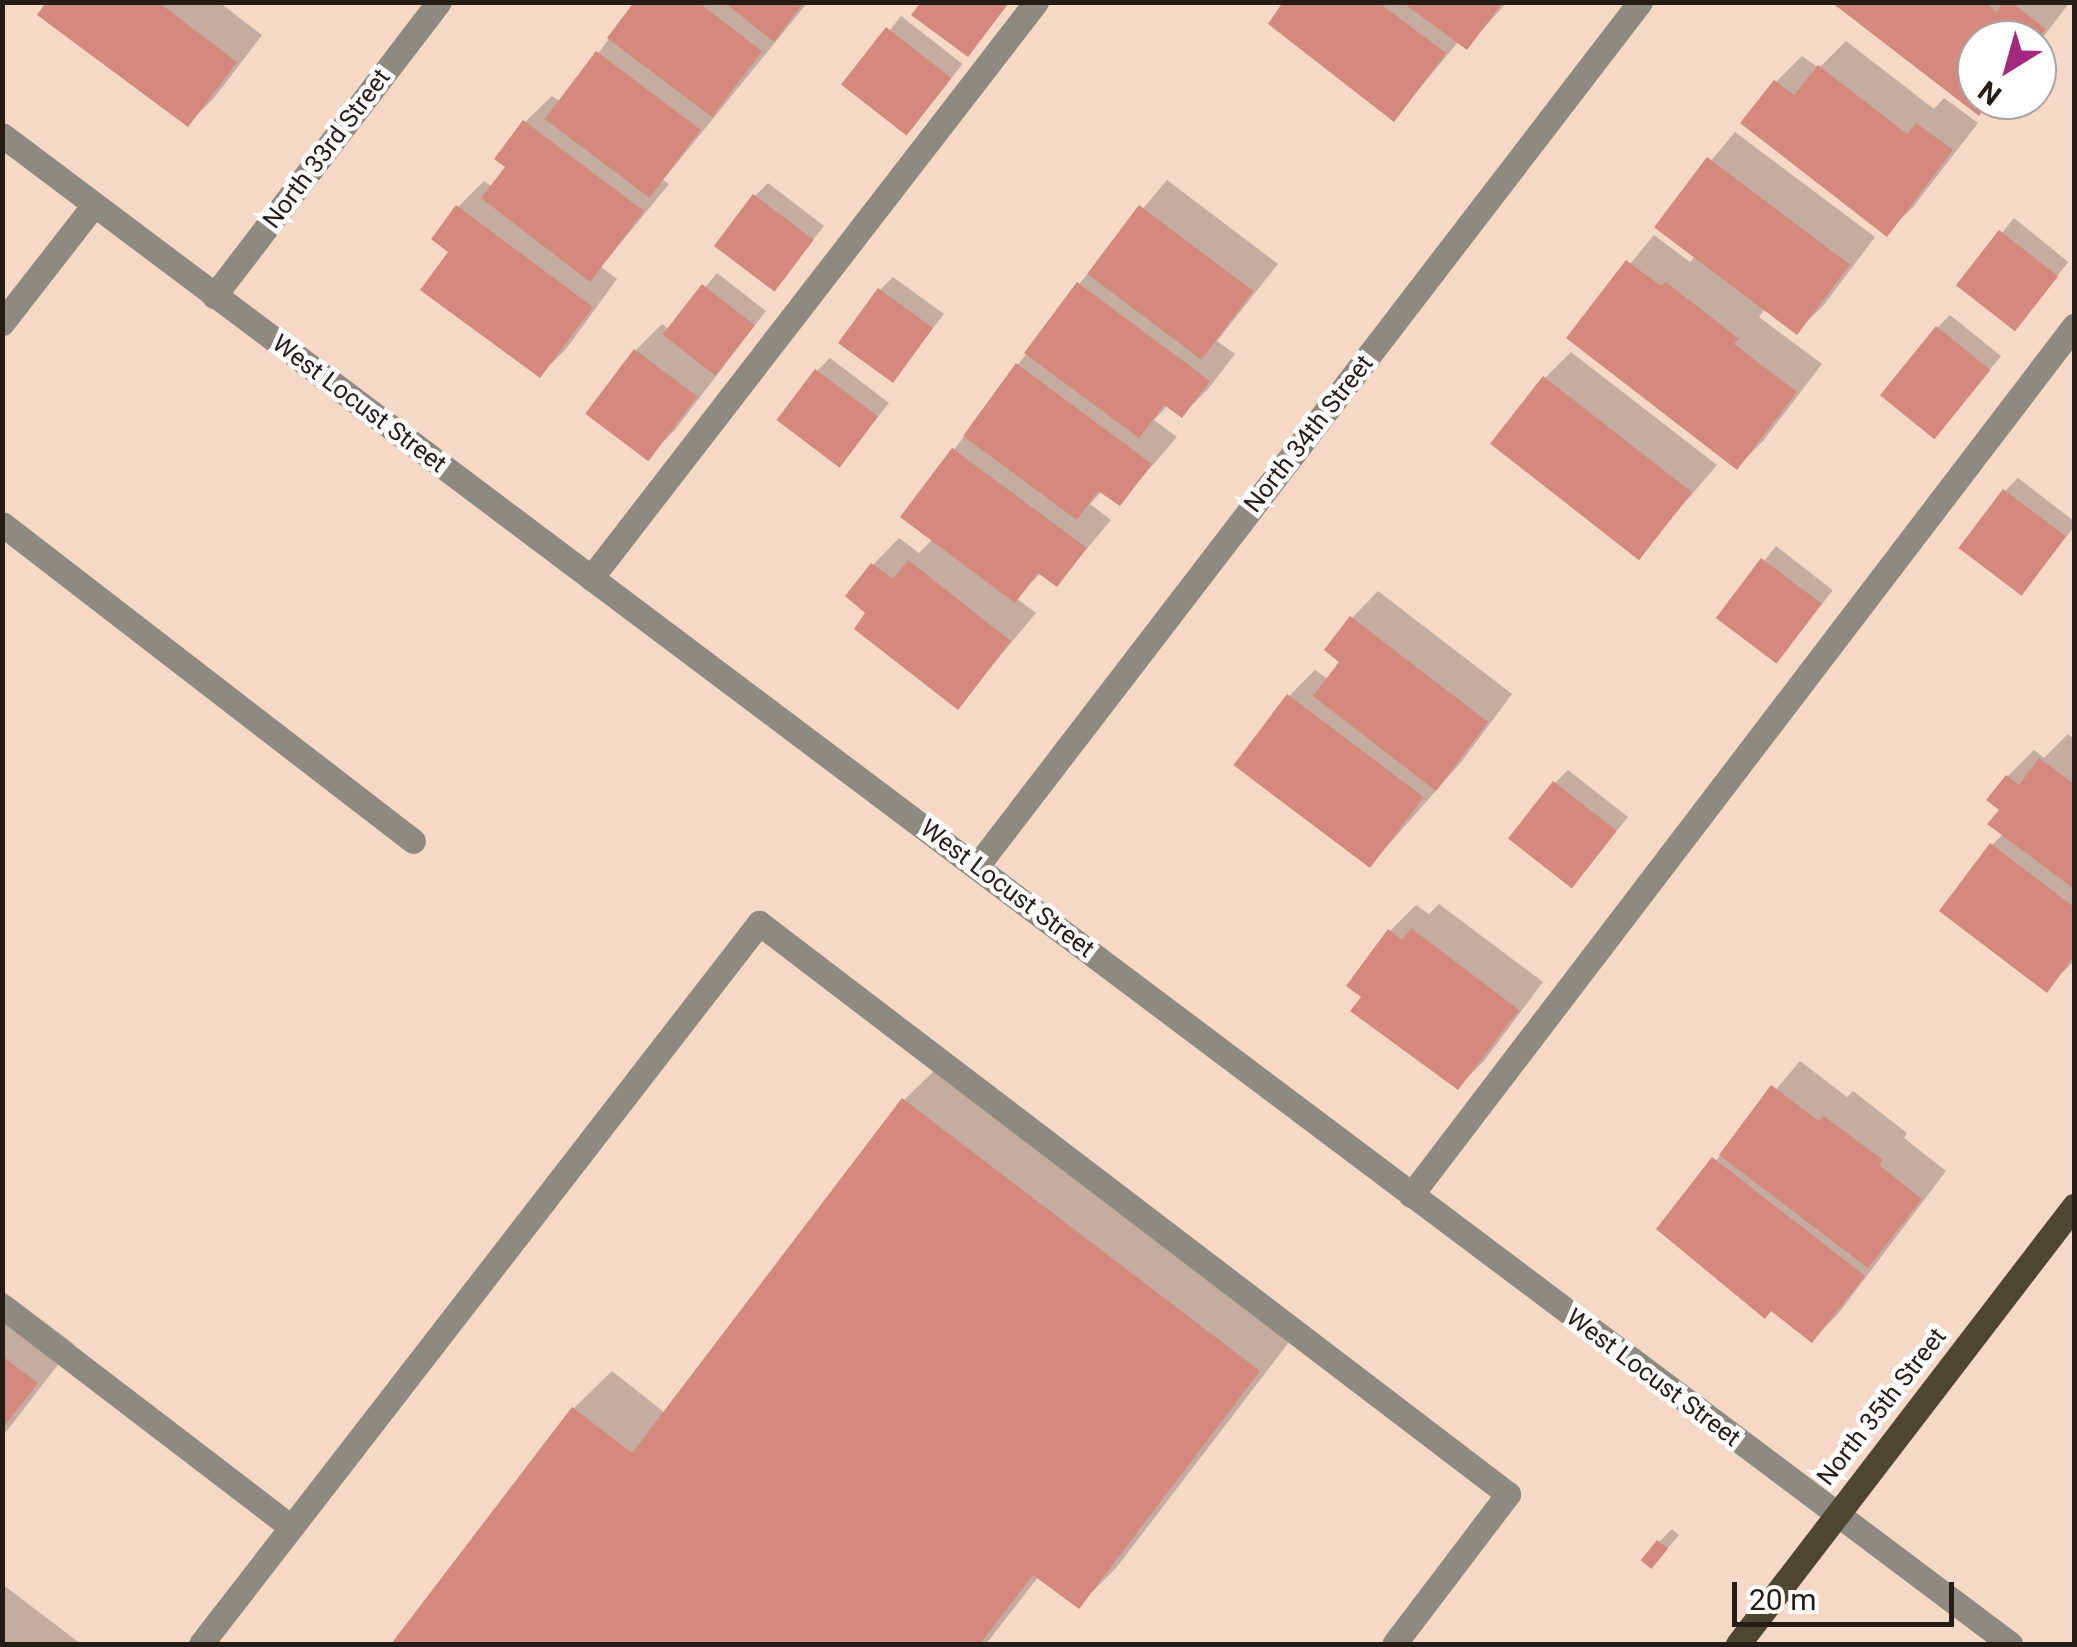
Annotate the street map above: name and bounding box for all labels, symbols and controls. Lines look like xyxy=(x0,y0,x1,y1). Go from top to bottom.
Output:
north arrow xyxy=(1957,20,2057,120)
street label: North 33rd Street xyxy=(257,63,397,235)
text: N xyxy=(1972,74,2008,112)
street label: West Locust Street xyxy=(266,329,452,479)
street label: North 34th Street xyxy=(1238,349,1380,519)
street label: West Locust Street xyxy=(914,814,1100,964)
street label: West Locust Street xyxy=(1560,1303,1746,1453)
street label: North 35th Street xyxy=(1811,1322,1953,1492)
scale bar xyxy=(1737,1562,1960,1624)
text: 20 m xyxy=(1749,1582,1816,1617)

